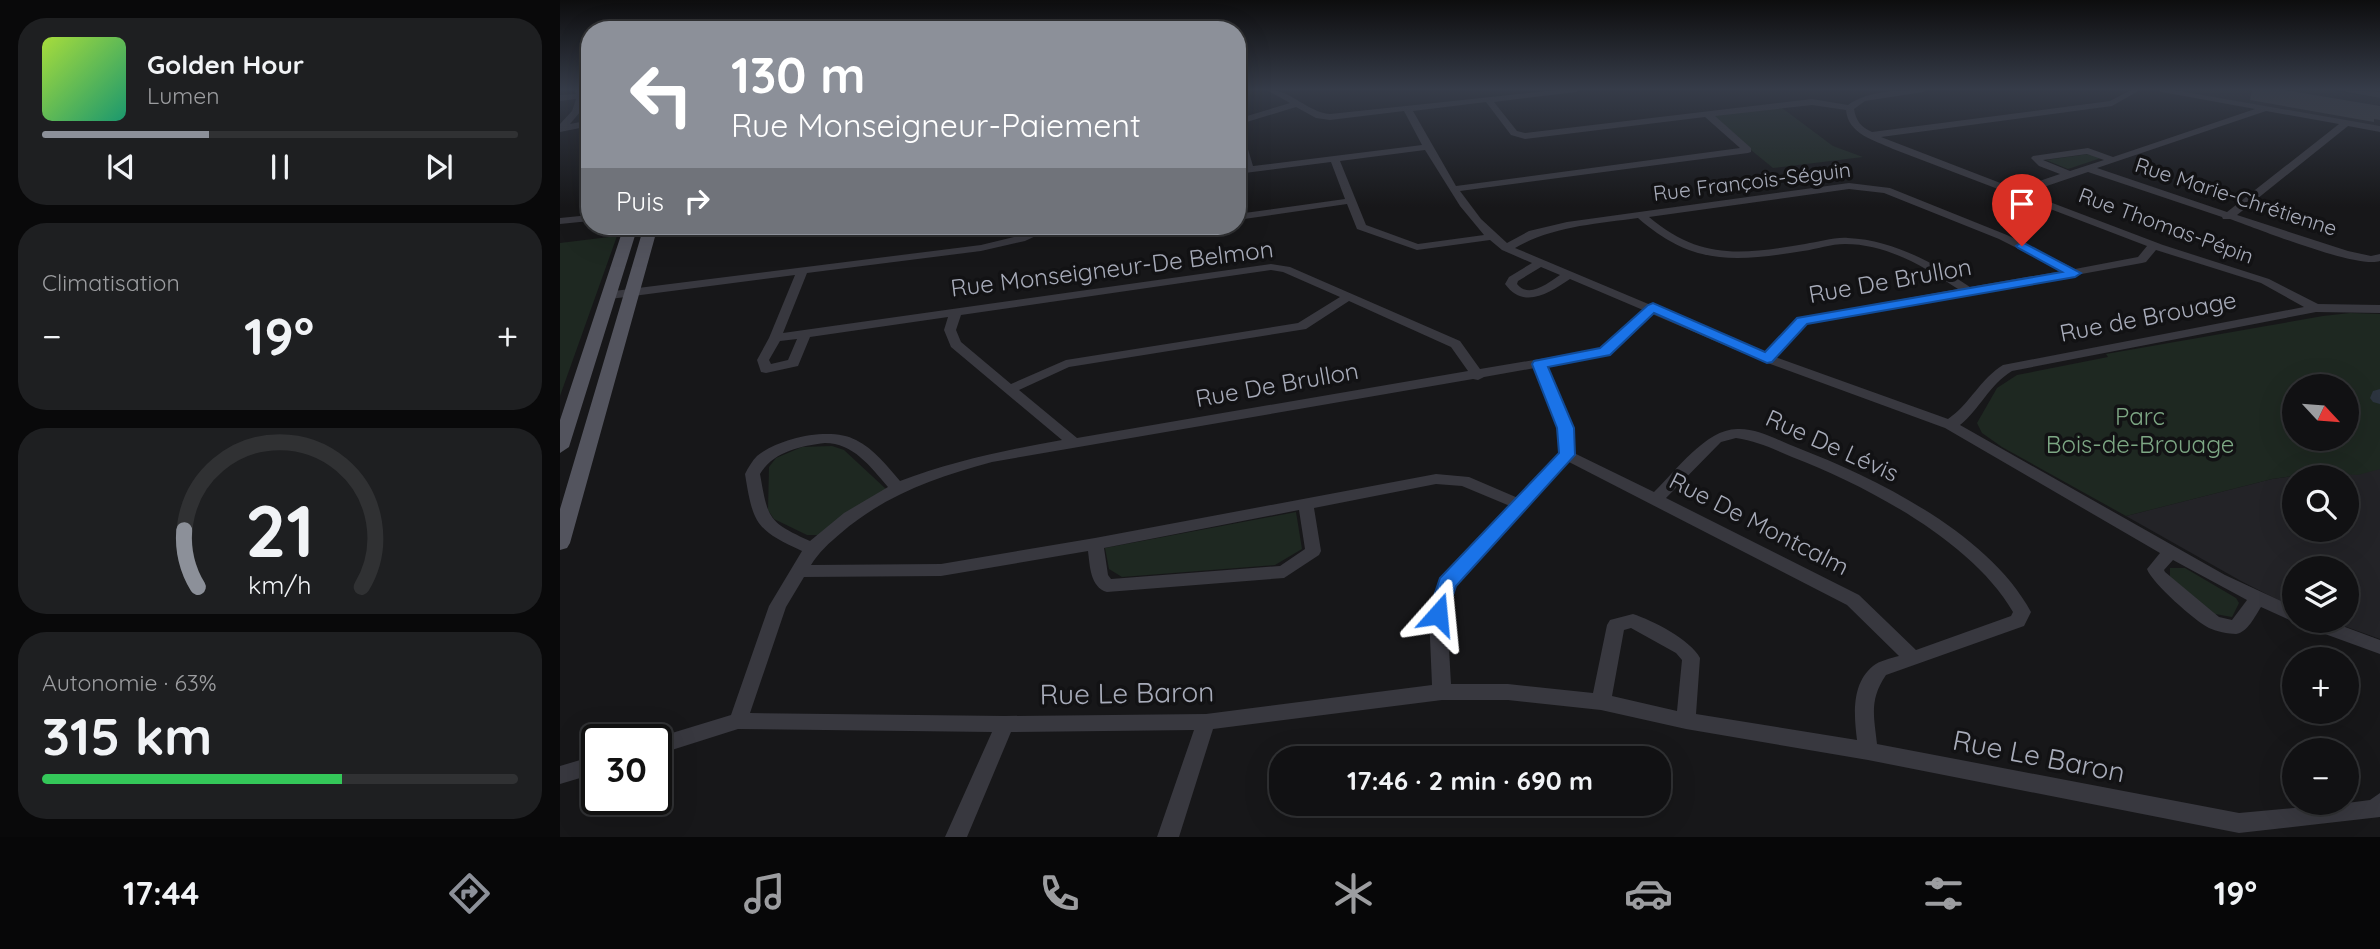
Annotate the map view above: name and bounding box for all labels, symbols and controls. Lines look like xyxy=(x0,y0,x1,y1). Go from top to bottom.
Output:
text: 130 m xyxy=(731,44,865,105)
text: Golden Hour xyxy=(147,48,304,81)
icon: left xyxy=(616,49,707,140)
text: Lumen xyxy=(147,81,220,110)
text: Rue Monseigneur-Paiement xyxy=(731,105,1141,145)
icon: previous xyxy=(102,148,140,186)
icon: pause xyxy=(261,148,299,186)
icon: next xyxy=(420,148,458,186)
street label: Rue Marie-Chrétienne xyxy=(2132,151,2341,241)
street label: Rue François-Séguin xyxy=(1652,156,1852,206)
pin xyxy=(1992,174,2052,246)
street label: Rue Thomas-Pépin xyxy=(2075,181,2257,269)
icon: right xyxy=(678,182,716,220)
text: Puis xyxy=(616,185,664,218)
icon: arrive xyxy=(2003,185,2041,223)
street label: Rue Monseigneur-De Belmon xyxy=(949,233,1275,303)
street label: Rue De Brullon xyxy=(1806,251,1974,309)
text: Climatisation xyxy=(42,268,180,297)
street label: Rue de Brouage xyxy=(2057,284,2239,348)
text: 19° xyxy=(244,303,314,368)
text: − xyxy=(42,312,62,360)
text: + xyxy=(497,312,518,360)
street label: Rue De Brullon xyxy=(1193,355,1361,413)
north arrow xyxy=(2282,374,2359,452)
map controls xyxy=(2282,374,2359,815)
park label: Parc Bois-de-Brouage xyxy=(2046,401,2234,459)
street label: Rue De Lévis xyxy=(1761,402,1904,488)
street label: Rue De Montcalm xyxy=(1665,465,1854,581)
button: search xyxy=(2282,465,2359,542)
text: 21 xyxy=(245,484,315,575)
button: layers xyxy=(2282,556,2359,633)
text: km/h xyxy=(248,569,312,600)
position arrow xyxy=(1401,577,1475,651)
button: + xyxy=(2282,647,2359,724)
text: Autonomie · 63% xyxy=(42,668,217,697)
street label: Rue Le Baron xyxy=(1039,673,1215,712)
text: 315 km xyxy=(42,703,212,768)
street label: Rue Le Baron xyxy=(1950,722,2128,789)
speed limit sign: 30 xyxy=(581,724,672,815)
button: − xyxy=(2282,738,2359,815)
text: 17:46 · 2 min · 690 m xyxy=(1347,764,1593,797)
icon: directions xyxy=(445,869,494,918)
icon: music xyxy=(740,869,789,918)
icon: phone xyxy=(1035,869,1084,918)
icon: climate xyxy=(1329,869,1378,918)
icon: car xyxy=(1624,869,1673,918)
icon: filters xyxy=(1919,869,1968,918)
text: 17:44 xyxy=(123,873,199,913)
text: 19° xyxy=(2214,873,2257,913)

